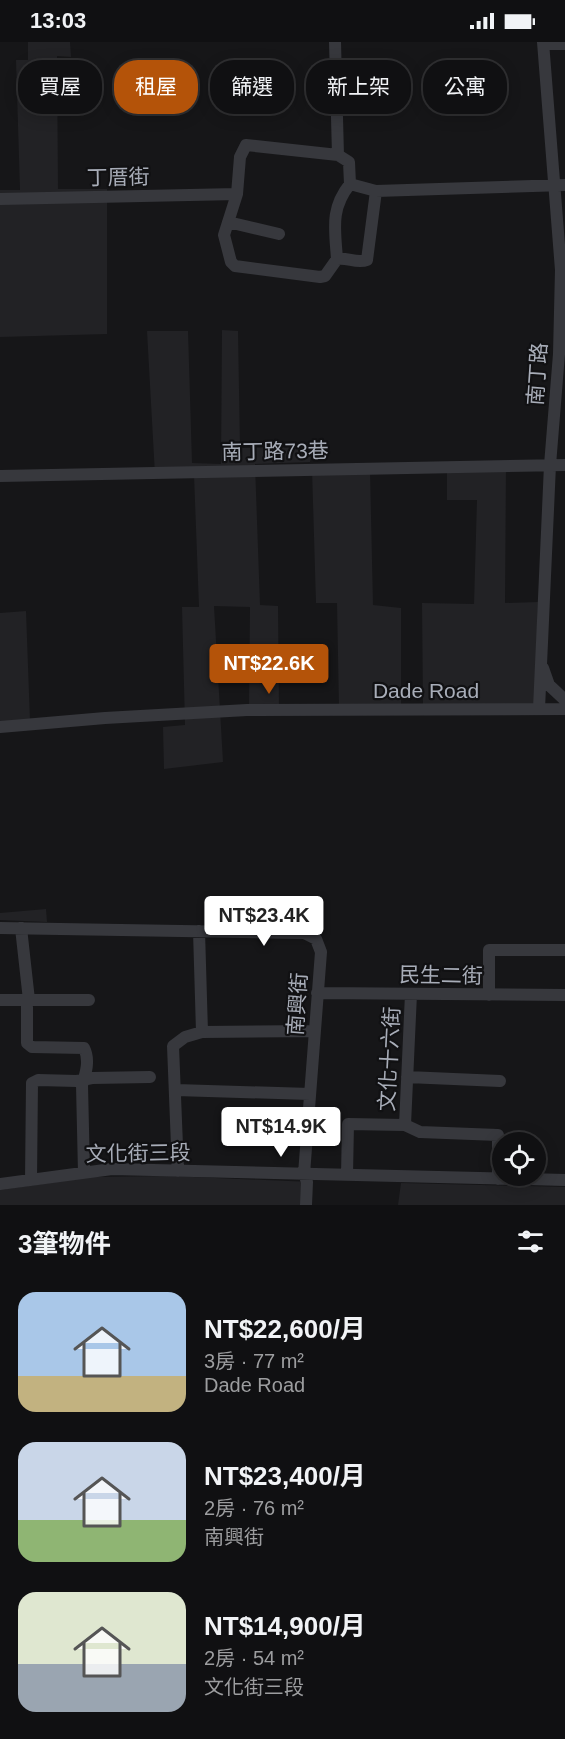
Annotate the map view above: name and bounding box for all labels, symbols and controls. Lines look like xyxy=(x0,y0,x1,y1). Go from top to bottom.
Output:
text: 13:03 xyxy=(30,8,86,33)
chip: 買屋 xyxy=(18,60,102,114)
chip: 租屋 xyxy=(114,60,198,114)
chip: 篩選 xyxy=(210,60,294,114)
chip: 新上架 xyxy=(306,60,411,114)
chip: 公寓 xyxy=(423,60,507,114)
street label: 丁厝街 xyxy=(86,165,150,189)
street label: 南丁路 xyxy=(523,342,551,406)
street label: 南丁路73巷 xyxy=(221,439,329,463)
pin: NT$22.6K xyxy=(207,644,331,695)
text: NT$22.6K xyxy=(223,652,315,674)
street label: Dade Road xyxy=(373,679,479,702)
pin: NT$23.4K xyxy=(202,896,326,947)
text: NT$23.4K xyxy=(218,904,310,926)
street label: 民生二街 xyxy=(399,963,483,987)
street label: 南興街 xyxy=(283,972,311,1036)
street label: 文化十六街 xyxy=(375,1006,403,1112)
pin: NT$14.9K xyxy=(219,1107,343,1158)
text: NT$14.9K xyxy=(235,1115,327,1137)
map controls xyxy=(492,1132,546,1186)
button: locate xyxy=(492,1132,546,1186)
street label: 文化街三段 xyxy=(85,1141,191,1165)
icon: filters xyxy=(514,1225,547,1258)
text: 3筆物件 xyxy=(18,1229,110,1259)
text: NT$22,600/月 xyxy=(204,1314,366,1344)
icon: home xyxy=(66,1316,138,1388)
text: 3房 · 77 m² xyxy=(204,1350,304,1372)
text: Dade Road xyxy=(204,1374,305,1396)
text: NT$23,400/月 xyxy=(204,1461,366,1491)
icon: home xyxy=(66,1466,138,1538)
text: 2房 · 76 m² xyxy=(204,1497,304,1519)
text: 南興街 xyxy=(204,1526,264,1548)
text: NT$14,900/月 xyxy=(204,1611,366,1641)
icon: home xyxy=(66,1616,138,1688)
text: 2房 · 54 m² xyxy=(204,1647,304,1669)
text: 文化街三段 xyxy=(204,1676,304,1698)

